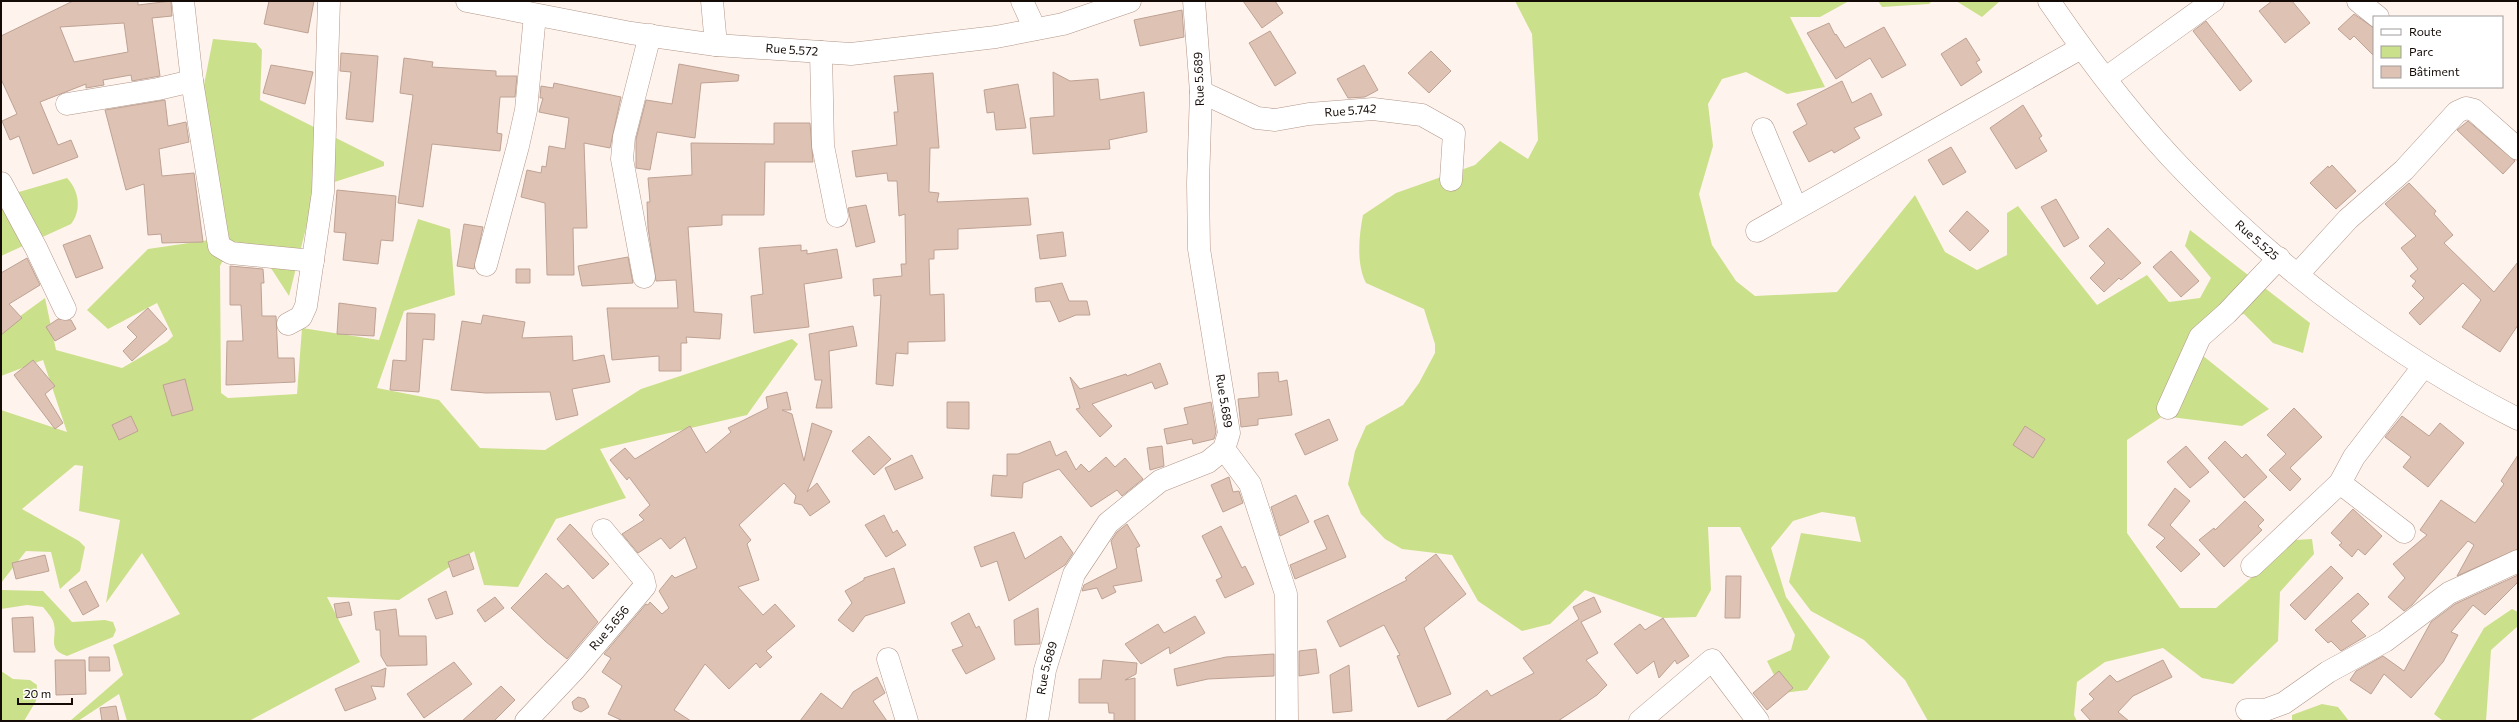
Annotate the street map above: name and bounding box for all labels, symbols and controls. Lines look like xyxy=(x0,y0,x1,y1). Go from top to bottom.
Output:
legend xyxy=(2373,16,2503,88)
text: Route xyxy=(2409,24,2442,38)
street label: Rue 5.572 xyxy=(765,40,819,58)
text: Parc xyxy=(2409,44,2433,58)
street label: Rue 5.689 xyxy=(1190,52,1206,106)
text: Bâtiment xyxy=(2409,64,2460,78)
street label: Rue 5.742 xyxy=(1324,101,1378,119)
street label: Rue 5.525 xyxy=(2233,217,2282,263)
street label: Rue 5.689 xyxy=(1214,373,1236,429)
street label: Rue 5.656 xyxy=(586,602,632,653)
street label: Rue 5.689 xyxy=(1033,639,1059,696)
scale bar xyxy=(18,680,72,706)
text: 20 m xyxy=(24,686,51,700)

